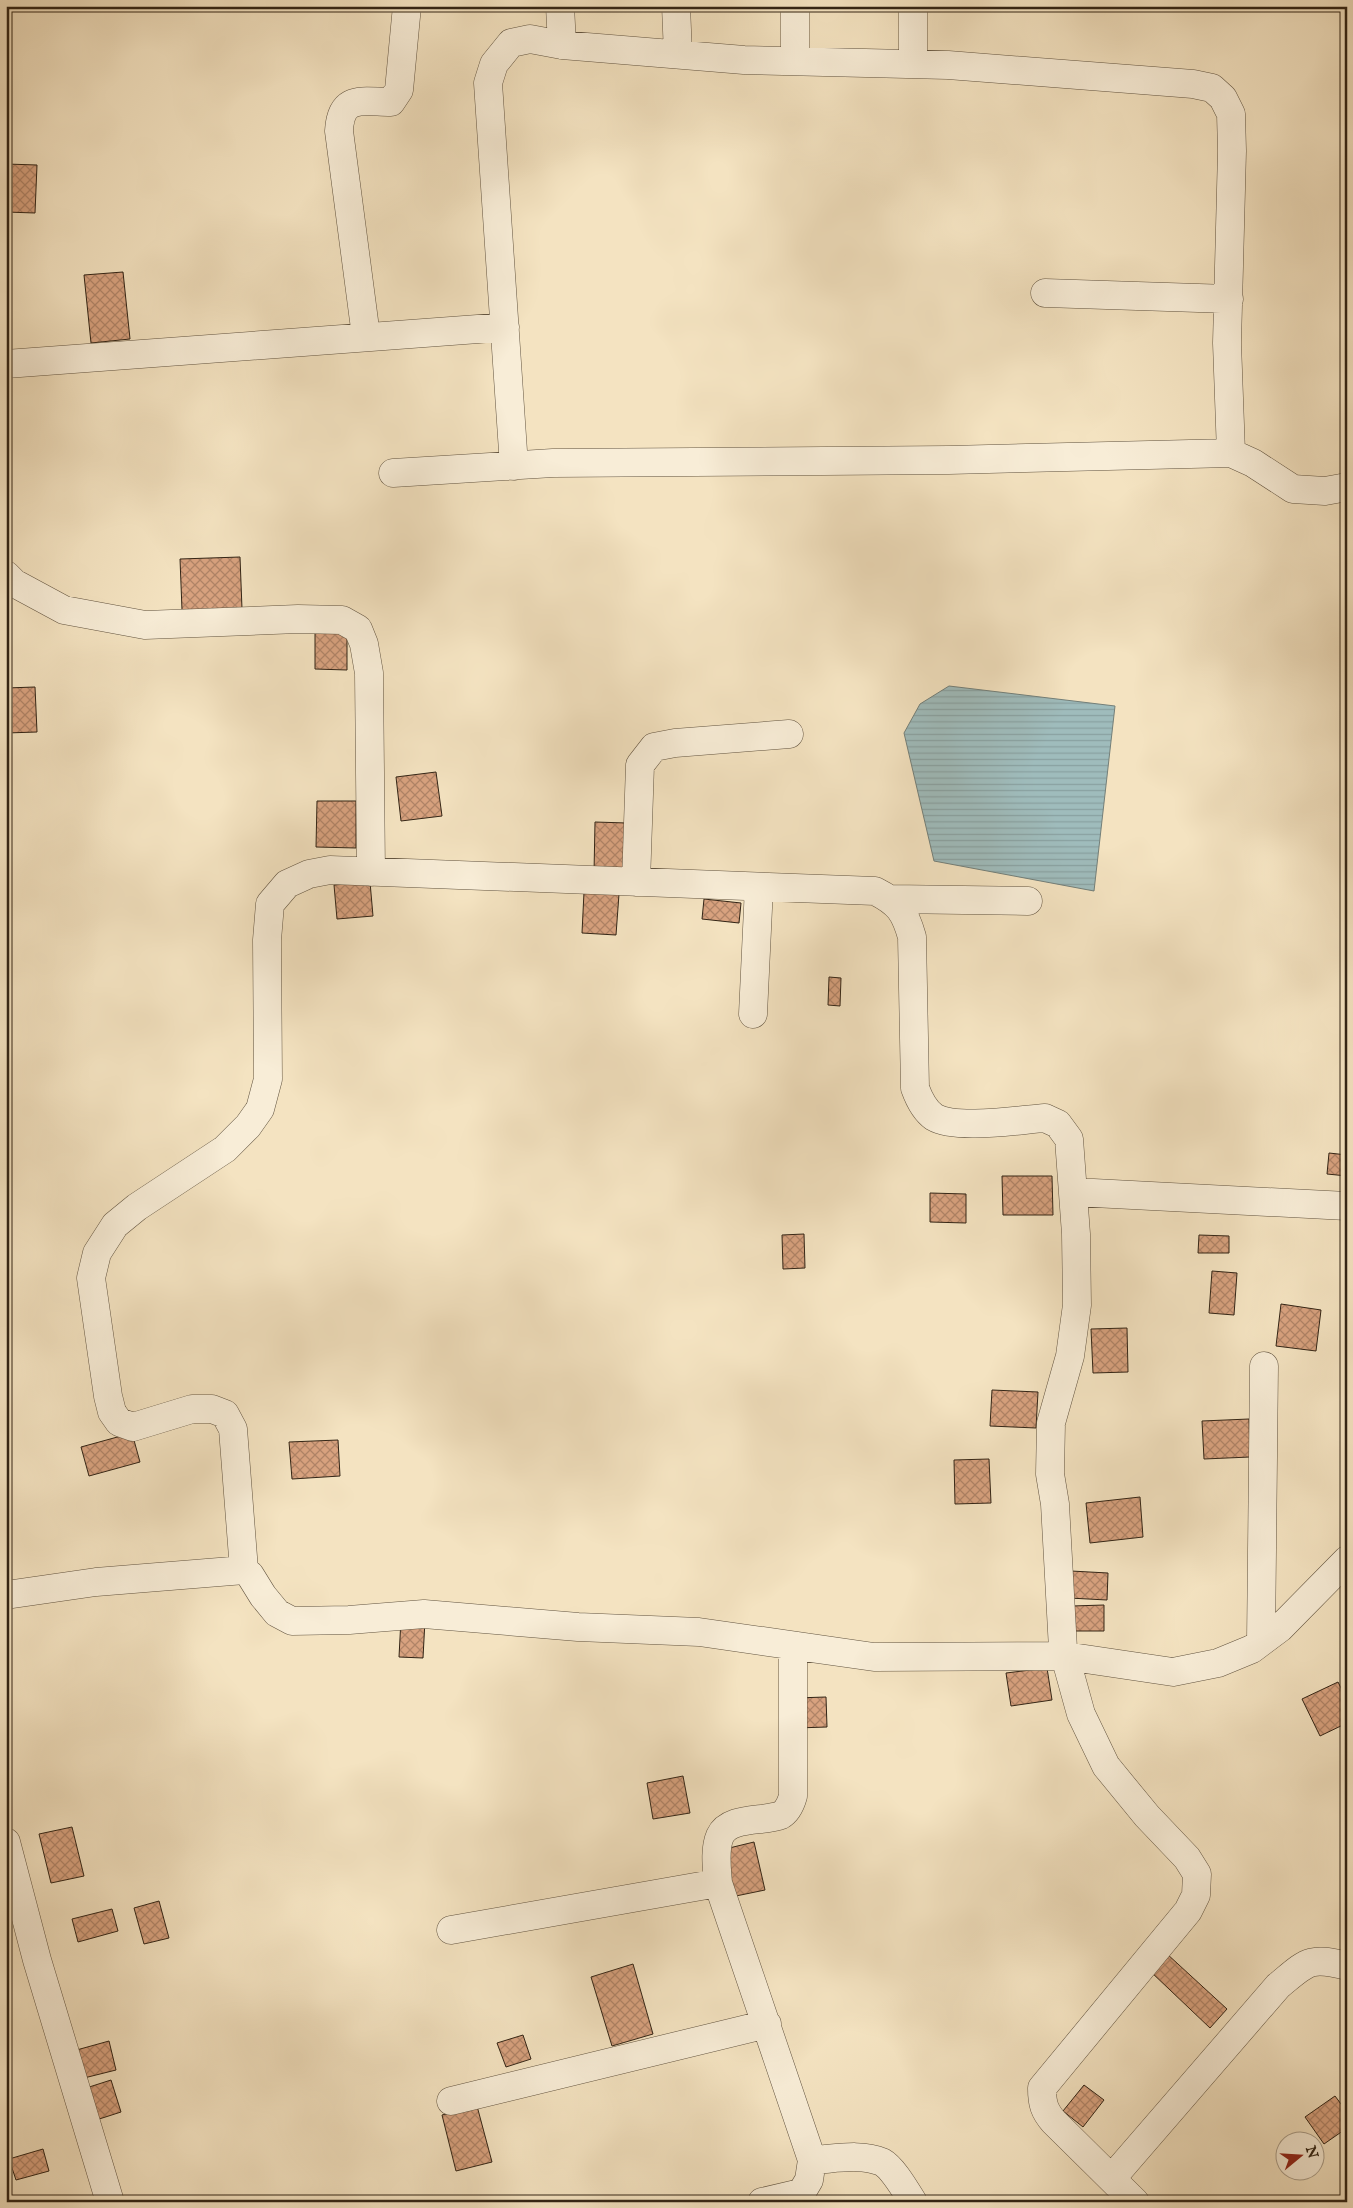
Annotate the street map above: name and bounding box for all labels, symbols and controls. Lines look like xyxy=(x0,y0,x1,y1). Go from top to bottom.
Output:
north arrow xyxy=(1276,2130,1326,2180)
text: N xyxy=(1301,2143,1322,2161)

